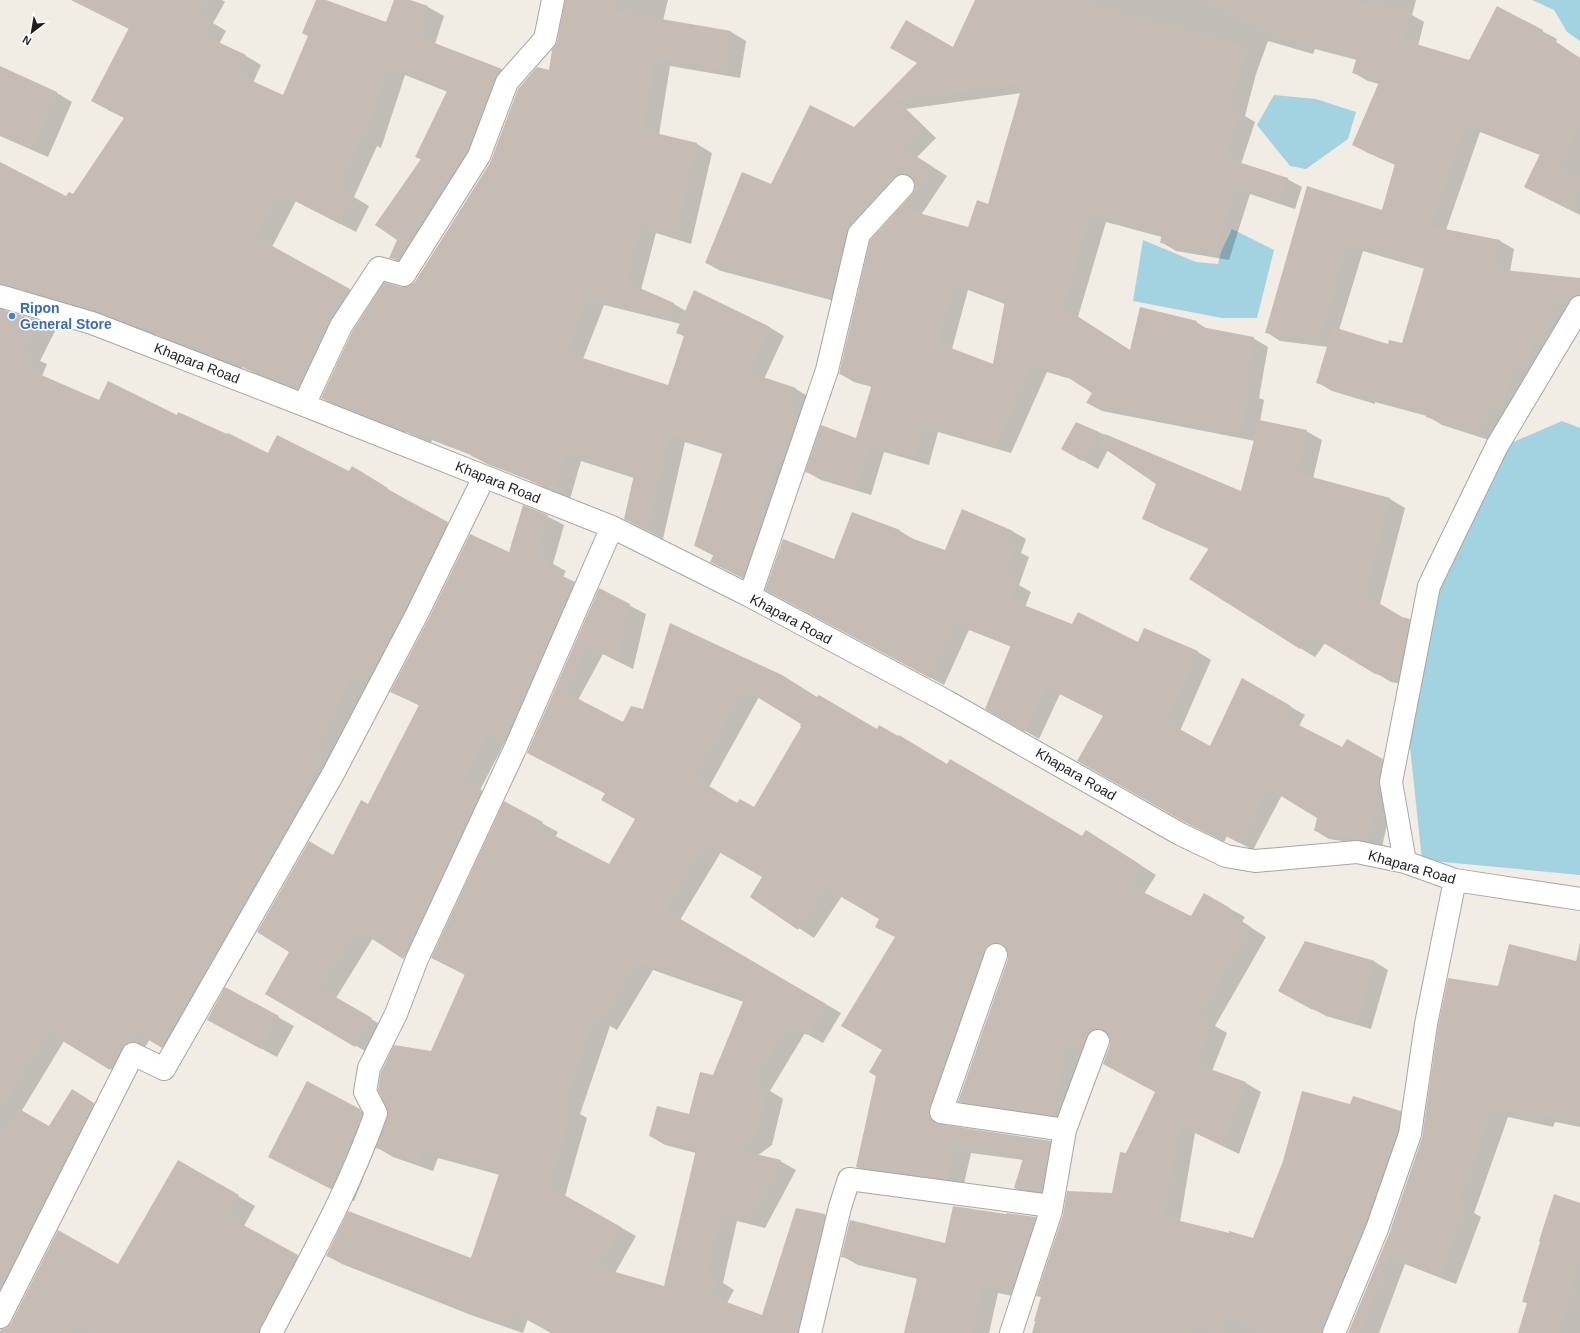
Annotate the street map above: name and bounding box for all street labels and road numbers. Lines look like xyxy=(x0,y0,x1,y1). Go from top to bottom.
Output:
street label: Khapara Road xyxy=(152,339,242,387)
street label: Khapara Road xyxy=(453,458,543,506)
street label: Khapara Road xyxy=(747,591,835,647)
street label: Khapara Road xyxy=(1033,744,1119,804)
street label: Khapara Road xyxy=(1366,847,1458,887)

